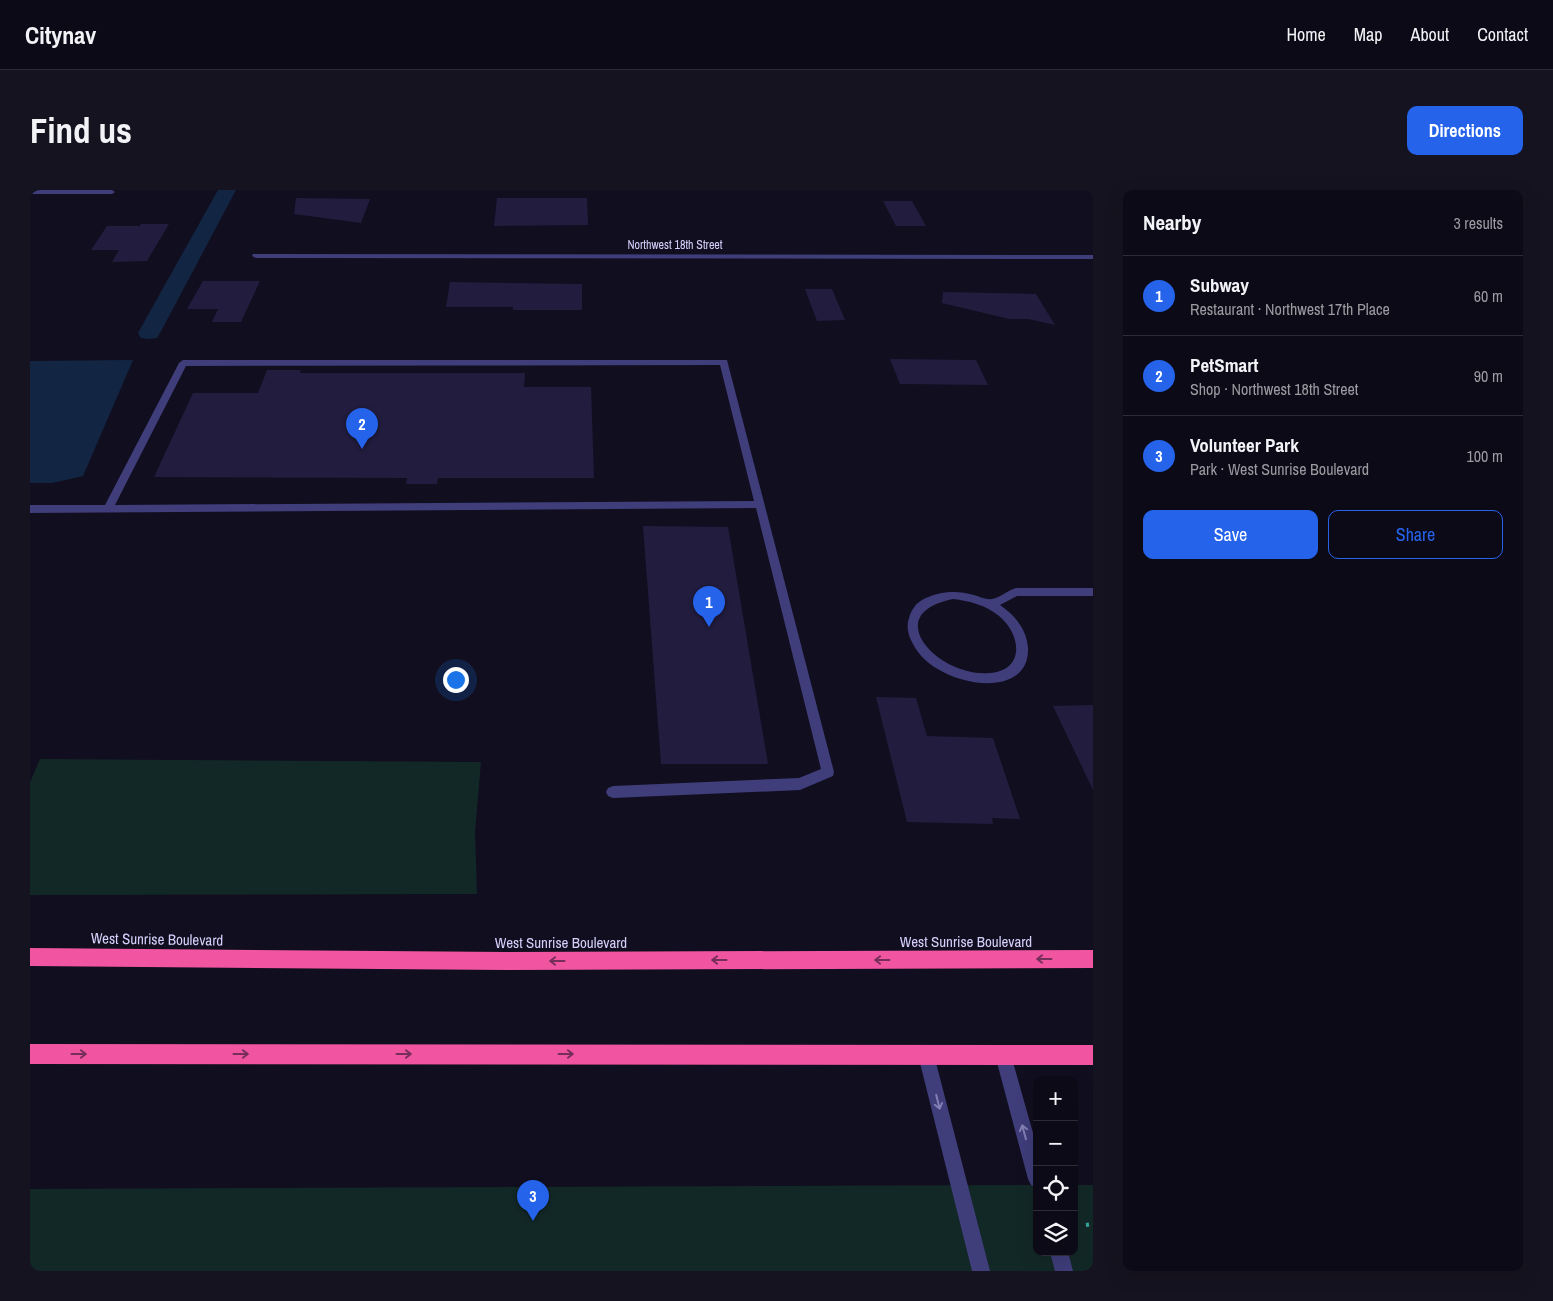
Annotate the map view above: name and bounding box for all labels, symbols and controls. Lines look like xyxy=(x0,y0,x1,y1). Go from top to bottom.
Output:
text: Citynav xyxy=(25,19,96,51)
text: Home xyxy=(1286,22,1326,47)
text: Map xyxy=(1354,22,1383,47)
text: About xyxy=(1411,22,1449,47)
text: Contact xyxy=(1477,22,1528,47)
button: Directions xyxy=(1407,106,1523,155)
text: Find us xyxy=(30,107,132,154)
text: Nearby xyxy=(1143,208,1201,237)
text: 3 results xyxy=(1453,212,1503,234)
street label: Northwest 18th Street xyxy=(627,237,723,253)
text: Subway xyxy=(1190,272,1249,298)
text: 1 xyxy=(1155,285,1163,307)
text: 60 m xyxy=(1474,285,1503,307)
text: Restaurant · Northwest 17th Place xyxy=(1190,298,1390,320)
text: PetSmart xyxy=(1190,352,1258,378)
text: 2 xyxy=(1155,365,1163,387)
text: 90 m xyxy=(1474,365,1503,387)
text: Shop · Northwest 18th Street xyxy=(1190,378,1358,400)
pin: 2 xyxy=(346,408,378,449)
text: Volunteer Park xyxy=(1190,432,1299,458)
text: 3 xyxy=(1155,445,1163,467)
text: 100 m xyxy=(1467,445,1503,467)
text: Park · West Sunrise Boulevard xyxy=(1190,458,1369,480)
button: Save xyxy=(1143,510,1318,559)
button: Share xyxy=(1328,510,1503,559)
pin: 1 xyxy=(693,586,725,627)
your location xyxy=(443,667,469,693)
street label: West Sunrise Boulevard xyxy=(91,927,223,951)
street label: West Sunrise Boulevard xyxy=(900,931,1032,952)
street label: West Sunrise Boulevard xyxy=(495,932,627,953)
one-way arrow xyxy=(1037,954,1053,964)
one-way arrow xyxy=(712,955,728,965)
one-way arrow xyxy=(874,955,890,965)
one-way arrow xyxy=(549,956,566,966)
one-way arrow xyxy=(70,1049,86,1059)
one-way arrow xyxy=(232,1049,249,1059)
one-way arrow xyxy=(395,1049,411,1059)
one-way arrow xyxy=(558,1049,574,1059)
map controls xyxy=(1033,1076,1078,1256)
button: + xyxy=(1033,1076,1078,1121)
one-way arrow xyxy=(933,1094,943,1110)
button: − xyxy=(1033,1121,1078,1166)
one-way arrow xyxy=(1018,1124,1028,1140)
button: locate xyxy=(1033,1166,1078,1211)
pin: 3 xyxy=(517,1180,549,1221)
button: layers xyxy=(1033,1211,1078,1256)

